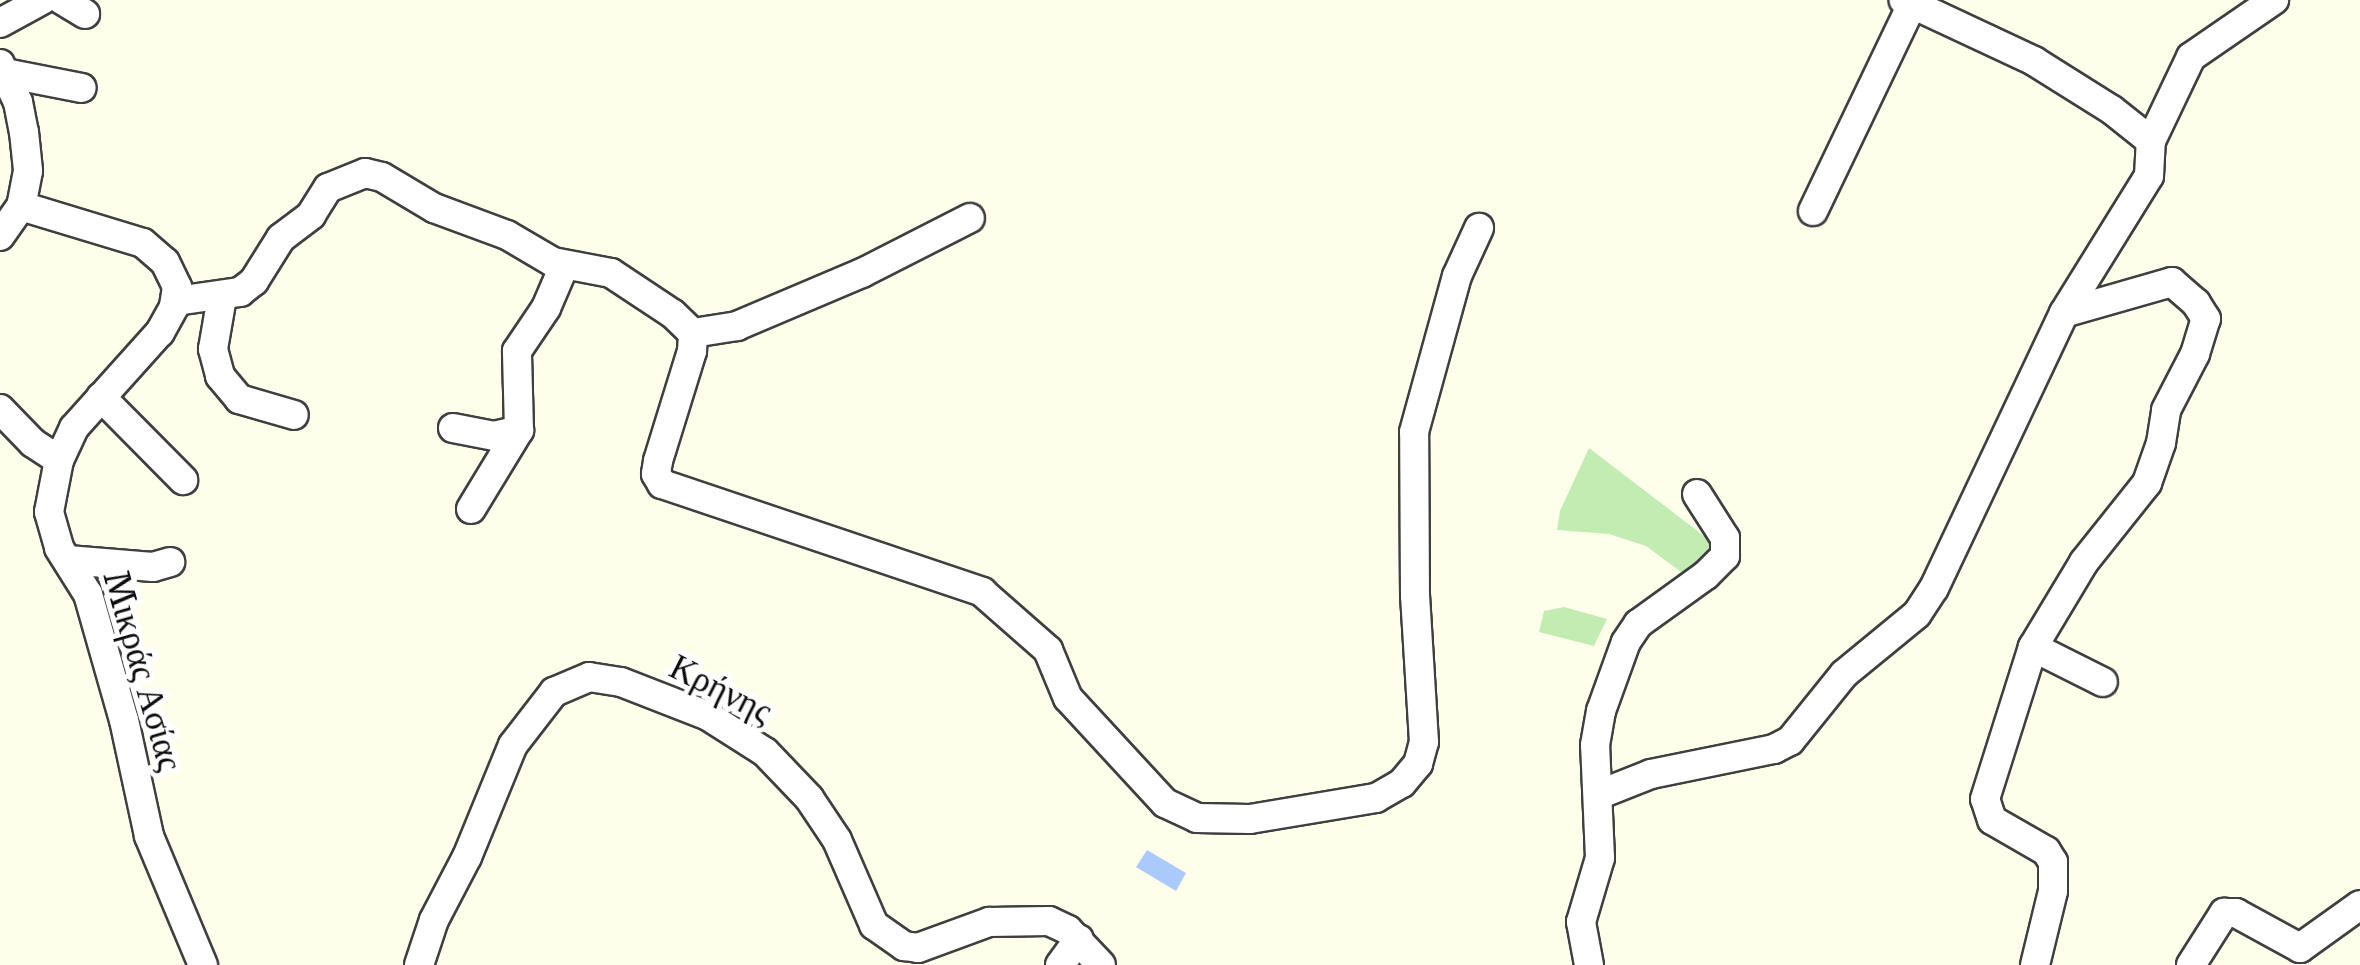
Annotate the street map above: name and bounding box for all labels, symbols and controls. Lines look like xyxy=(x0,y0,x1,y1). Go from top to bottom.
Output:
street label: Μικράς Ασίας xyxy=(95,566,191,776)
street label: Κρήνης xyxy=(663,646,779,732)

